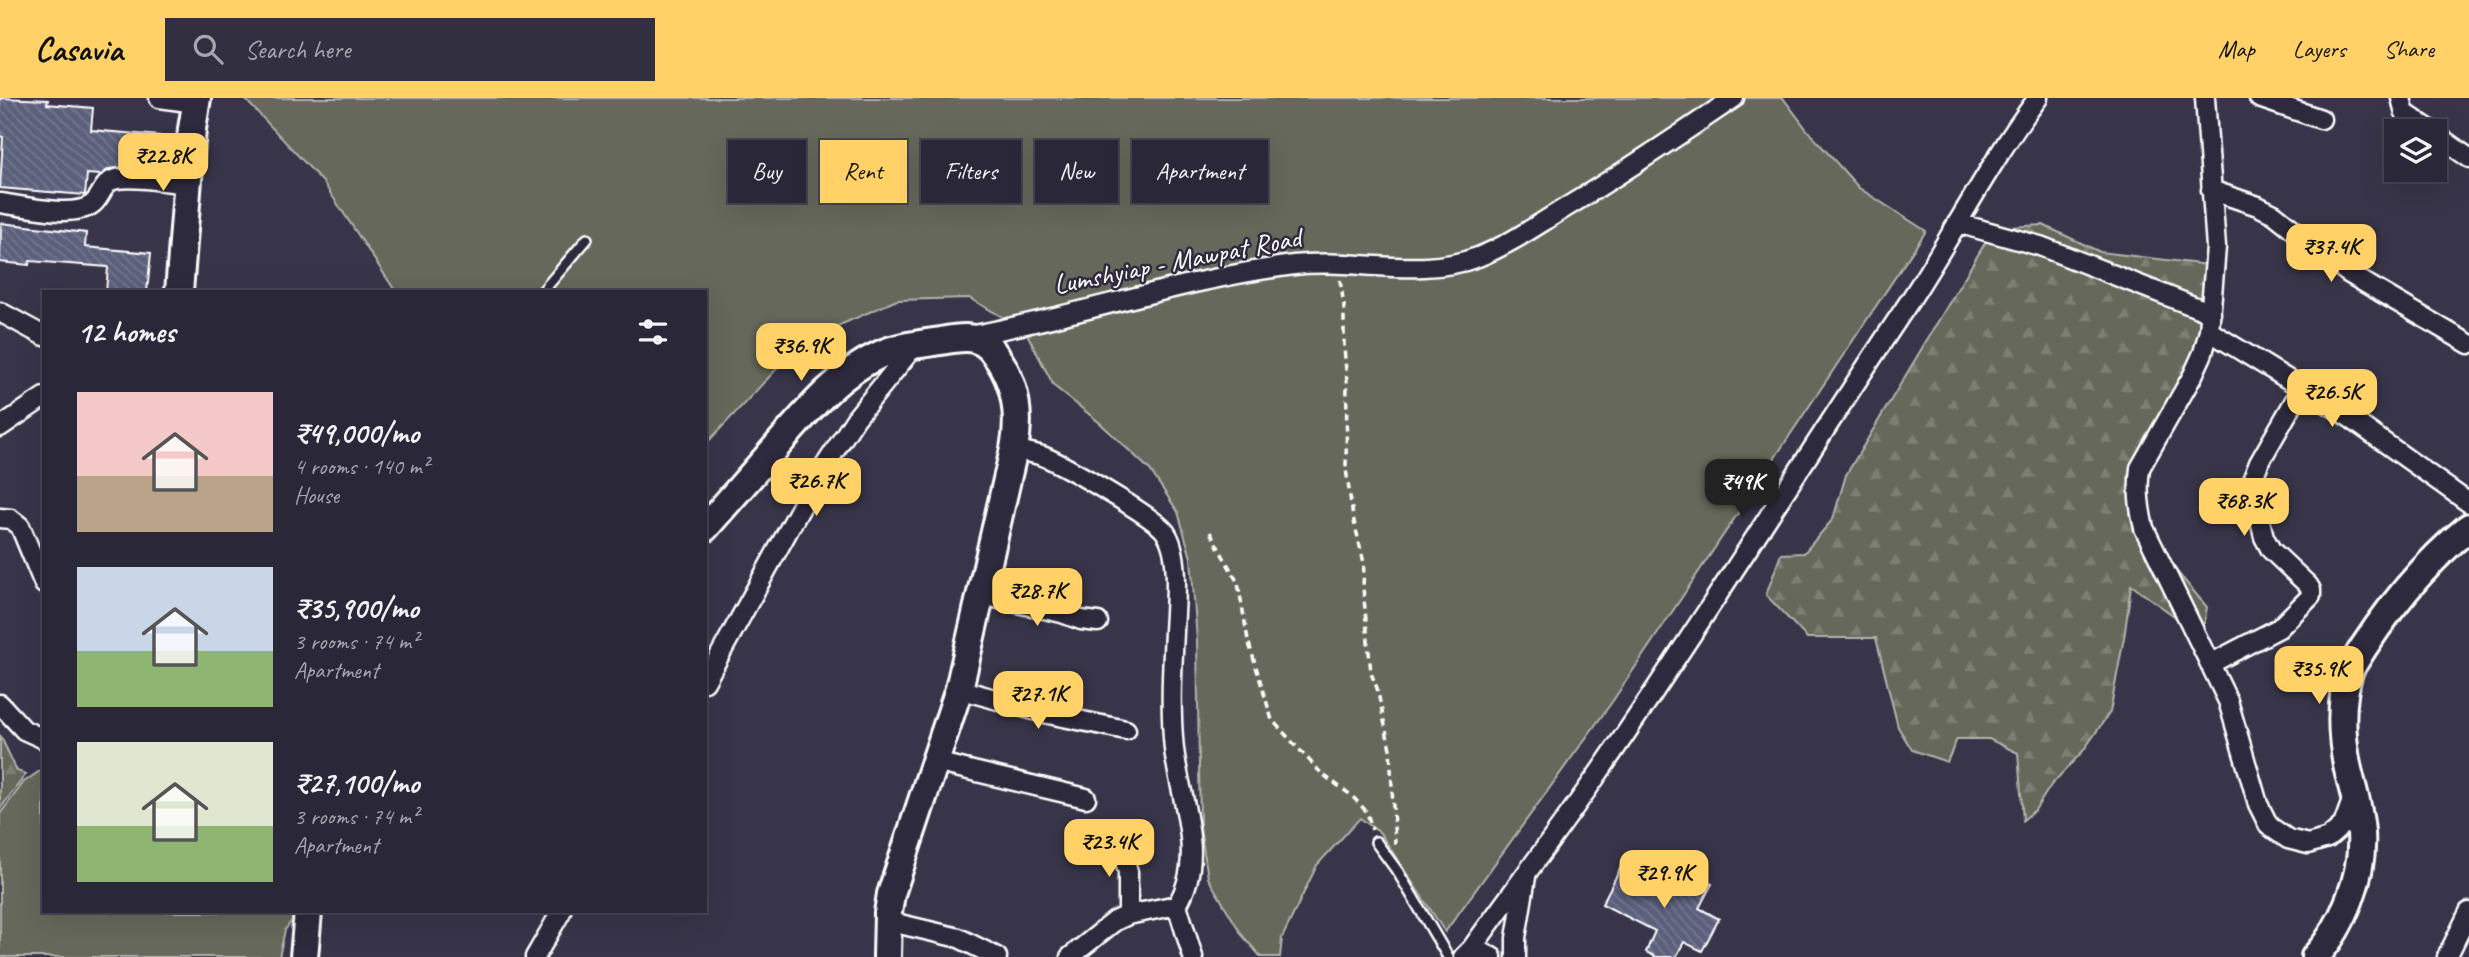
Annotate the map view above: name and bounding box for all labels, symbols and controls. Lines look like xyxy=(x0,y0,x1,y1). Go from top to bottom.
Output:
search box xyxy=(165,18,655,81)
text: Casavia xyxy=(35,28,123,70)
icon: search xyxy=(189,30,227,68)
text: Search here xyxy=(245,33,351,66)
text: Map xyxy=(2218,34,2255,64)
text: Layers xyxy=(2293,34,2346,64)
text: Share xyxy=(2384,34,2434,64)
map controls xyxy=(2384,119,2447,182)
button: layers xyxy=(2384,119,2447,182)
pin: ₹22.8K xyxy=(106,134,220,193)
chip: Buy xyxy=(728,140,806,203)
chip: Rent xyxy=(820,140,907,203)
chip: Filters xyxy=(921,140,1021,203)
chip: New xyxy=(1035,140,1118,203)
chip: Apartment xyxy=(1132,140,1268,203)
text: ₹22.8K xyxy=(134,141,192,170)
street label: Lumshyiap - Mawpat Road xyxy=(1051,219,1308,302)
pin: ₹37.4K xyxy=(2274,225,2388,284)
text: ₹37.4K xyxy=(2302,232,2360,261)
text: 12 homes xyxy=(77,313,175,351)
icon: filters xyxy=(634,313,672,351)
pin: ₹36.9K xyxy=(744,324,858,383)
text: ₹36.9K xyxy=(772,331,830,360)
pin: ₹26.5K xyxy=(2275,370,2389,429)
text: ₹26.5K xyxy=(2303,377,2361,406)
text: ₹49,000/mo xyxy=(294,414,419,452)
icon: home xyxy=(133,420,217,504)
text: 4 rooms · 140 m² xyxy=(294,452,429,481)
pin: ₹26.7K xyxy=(759,458,873,518)
pin: ₹49K xyxy=(1701,460,1783,519)
text: ₹26.7K xyxy=(787,466,845,495)
text: ₹49K xyxy=(1721,467,1763,496)
pin: ₹68.3K xyxy=(2187,478,2301,538)
text: House xyxy=(294,481,339,510)
text: ₹68.3K xyxy=(2215,486,2273,515)
pin: ₹28.7K xyxy=(980,568,1094,628)
text: ₹28.7K xyxy=(1008,576,1066,605)
text: ₹35,900/mo xyxy=(294,589,419,627)
icon: home xyxy=(133,595,217,679)
text: 3 rooms · 74 m² xyxy=(294,627,418,656)
pin: ₹35.9K xyxy=(2262,646,2376,706)
text: ₹35.9K xyxy=(2291,654,2348,683)
text: Apartment xyxy=(294,656,379,685)
pin: ₹27.1K xyxy=(981,672,1095,731)
text: ₹27.1K xyxy=(1009,679,1067,708)
text: ₹27,100/mo xyxy=(294,764,419,802)
icon: home xyxy=(133,770,217,854)
text: 3 rooms · 74 m² xyxy=(294,802,418,831)
pin: ₹23.4K xyxy=(1052,820,1166,879)
text: ₹23.4K xyxy=(1080,827,1138,856)
text: Apartment xyxy=(294,831,379,860)
pin: ₹29.9K xyxy=(1607,850,1721,910)
text: ₹29.9K xyxy=(1635,858,1693,887)

